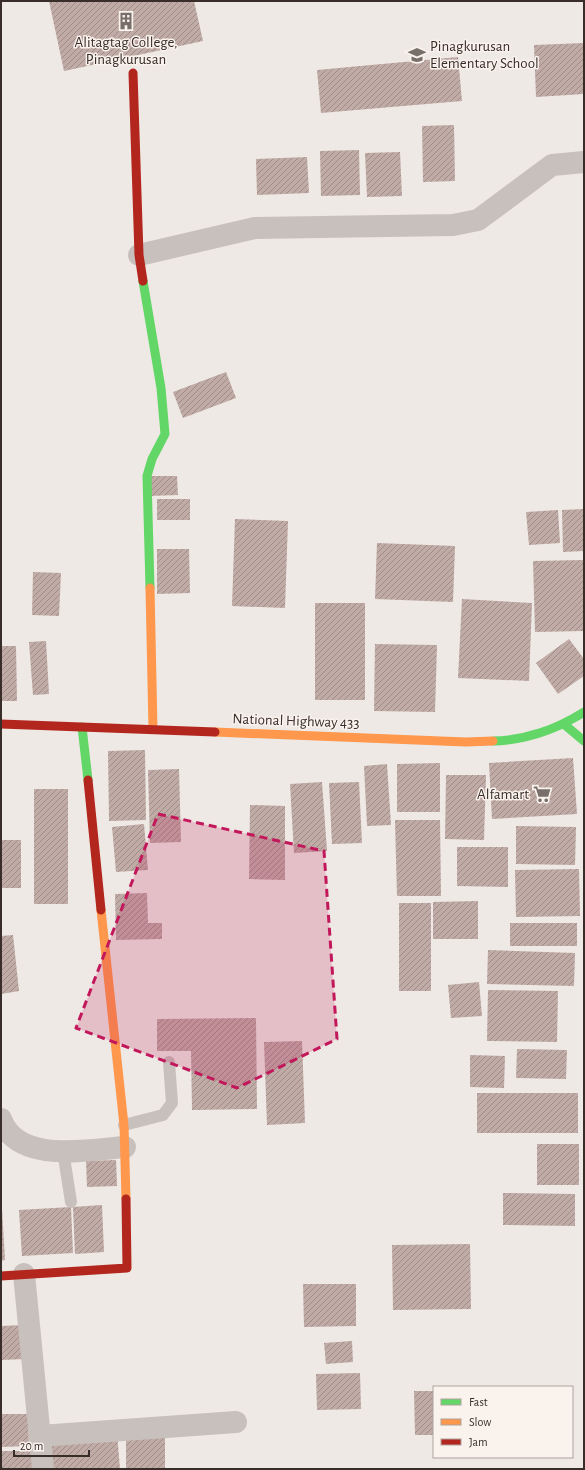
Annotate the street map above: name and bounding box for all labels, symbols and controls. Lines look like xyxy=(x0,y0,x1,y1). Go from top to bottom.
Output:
building icon: Alitagtag College, Pinagkurusan xyxy=(116,11,136,31)
place label: Alitagtag College, Pinagkurusan xyxy=(75,35,177,67)
place label: Pinagkurusan Elementary School xyxy=(430,39,539,71)
school or university icon: Pinagkurusan Elementary School xyxy=(407,45,427,65)
street label: National Highway 433 xyxy=(232,711,360,731)
supermarket icon: Alfamart xyxy=(532,784,552,804)
place label: Alfamart xyxy=(477,787,529,802)
legend xyxy=(433,1386,573,1458)
text: Fast xyxy=(469,1396,488,1408)
text: Slow xyxy=(469,1416,491,1428)
scale bar xyxy=(14,1432,89,1458)
text: Jam xyxy=(469,1436,488,1448)
text: 20 m xyxy=(20,1440,43,1452)

